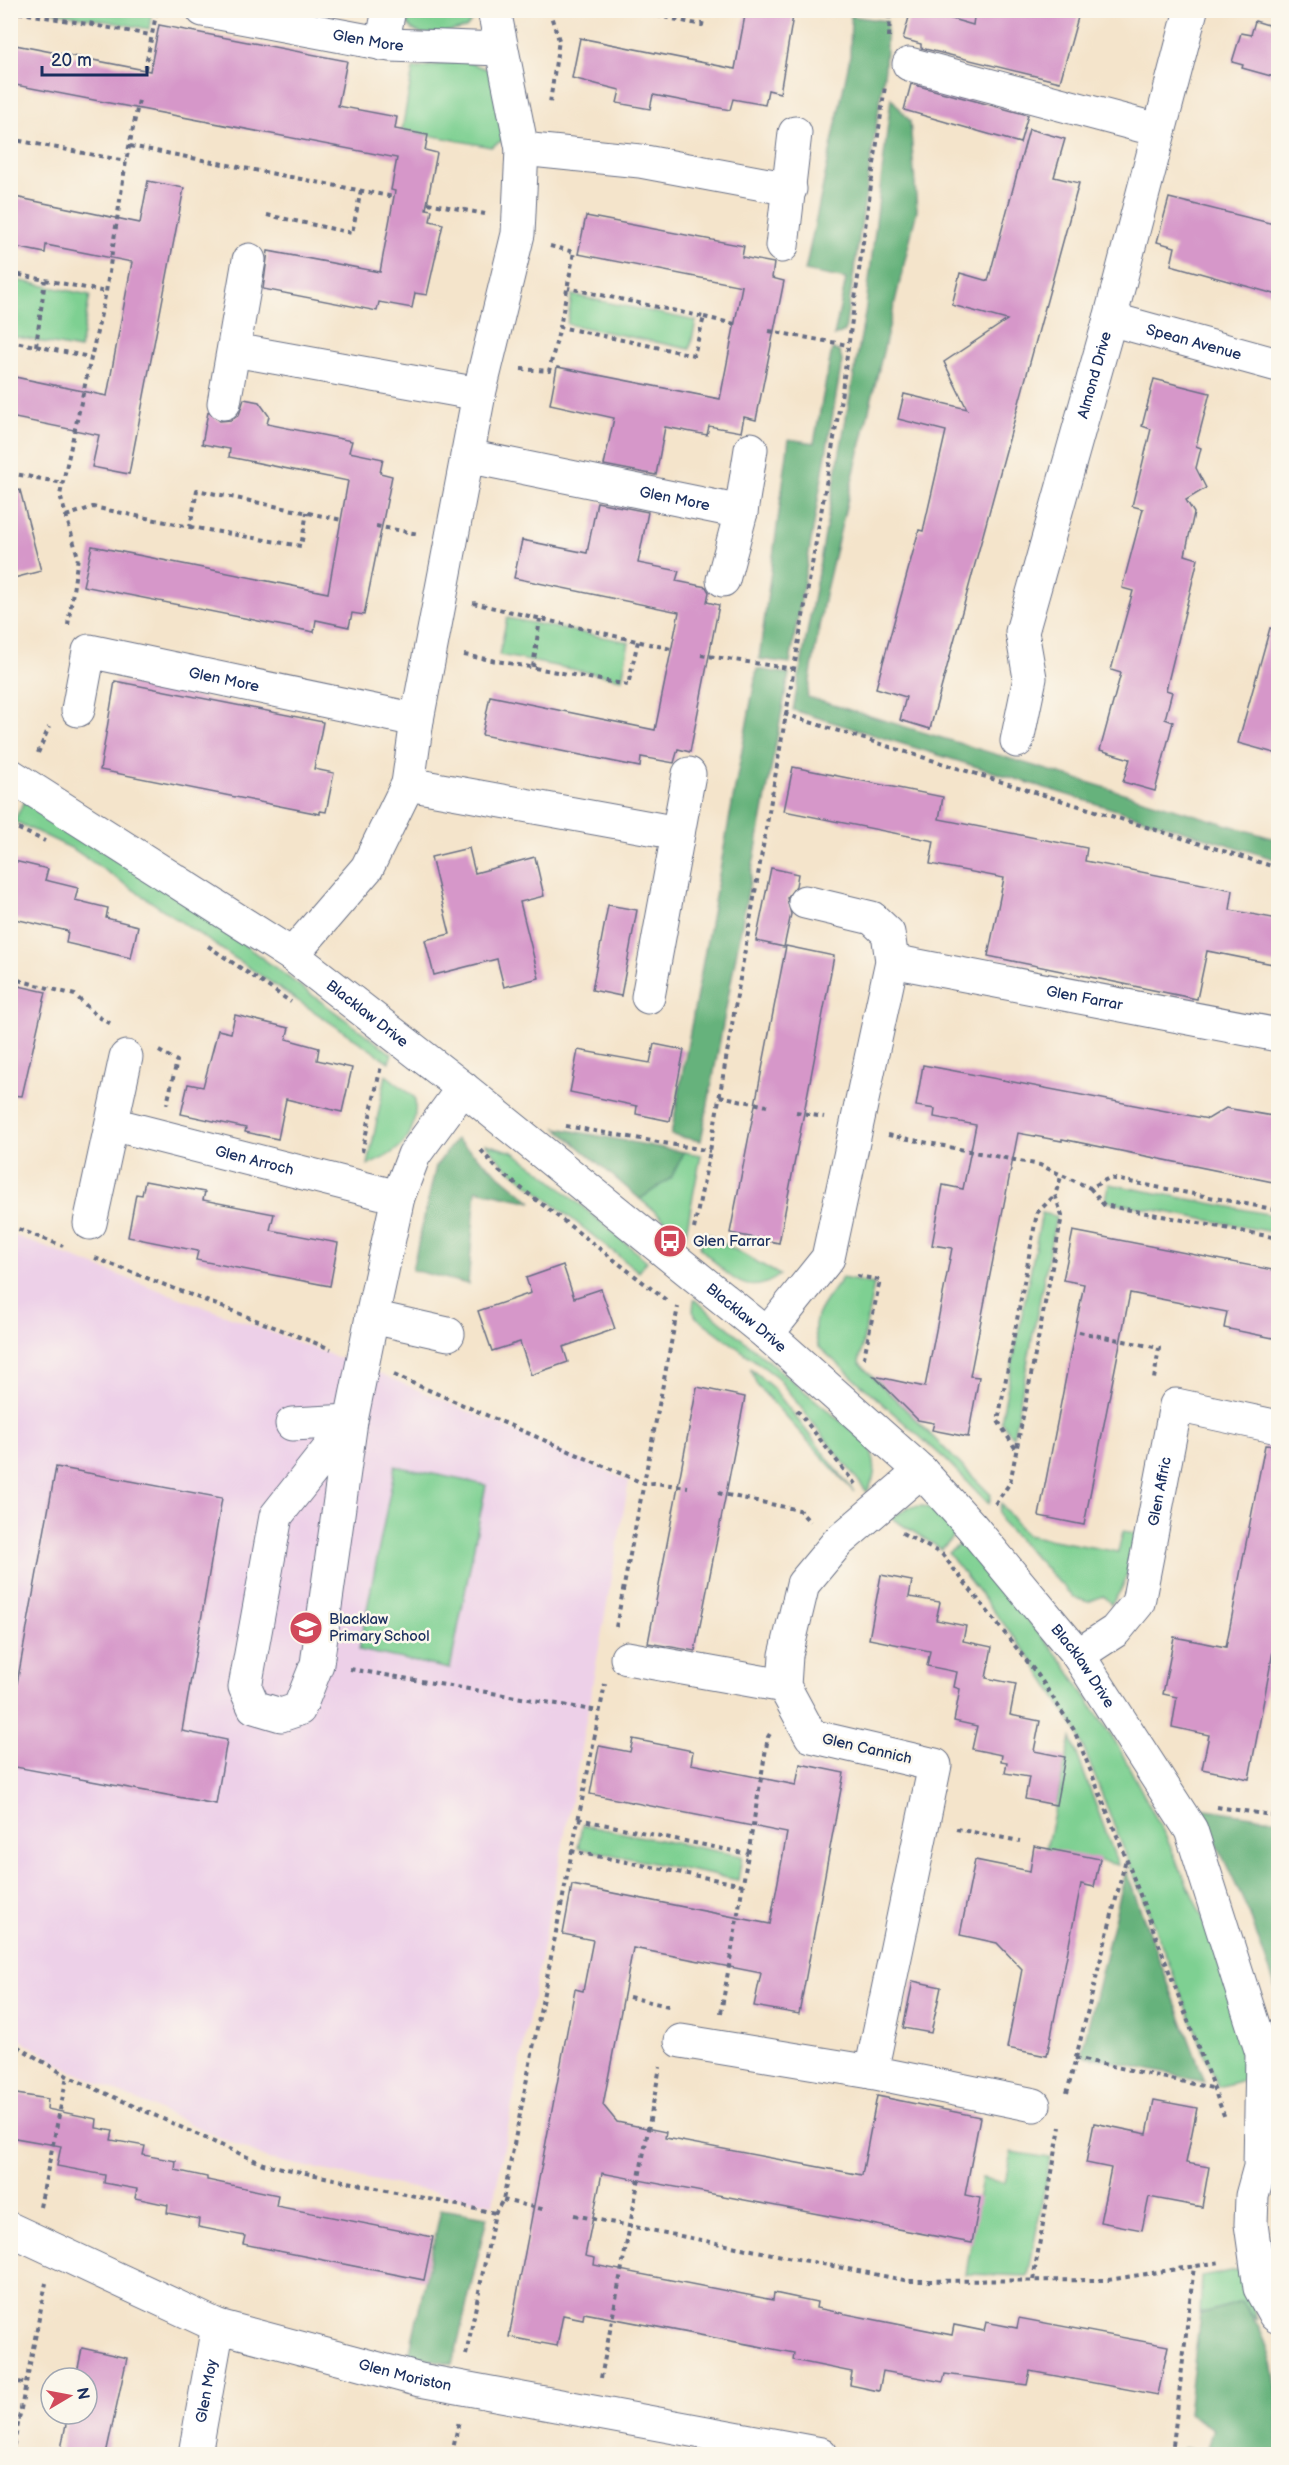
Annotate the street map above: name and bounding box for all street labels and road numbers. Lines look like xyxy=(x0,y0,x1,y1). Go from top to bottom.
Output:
street label: Glen More xyxy=(331,25,404,55)
street label: Spean Avenue xyxy=(1144,320,1244,364)
street label: Almond Drive xyxy=(1073,329,1116,421)
street label: Glen More xyxy=(638,482,712,515)
street label: Glen More xyxy=(187,663,261,696)
street label: Blacklaw Drive xyxy=(323,976,412,1051)
street label: Glen Farrar xyxy=(1045,981,1125,1015)
street label: Glen Arroch xyxy=(213,1141,296,1180)
street label: Blacklaw Drive xyxy=(702,1279,791,1356)
street label: Glen Affric xyxy=(1143,1455,1175,1528)
street label: Blacklaw Drive xyxy=(1047,1620,1119,1711)
street label: Glen Cannich xyxy=(820,1729,914,1769)
street label: Glen Moriston xyxy=(357,2355,453,2395)
street label: Glen Moy xyxy=(191,2358,221,2424)

